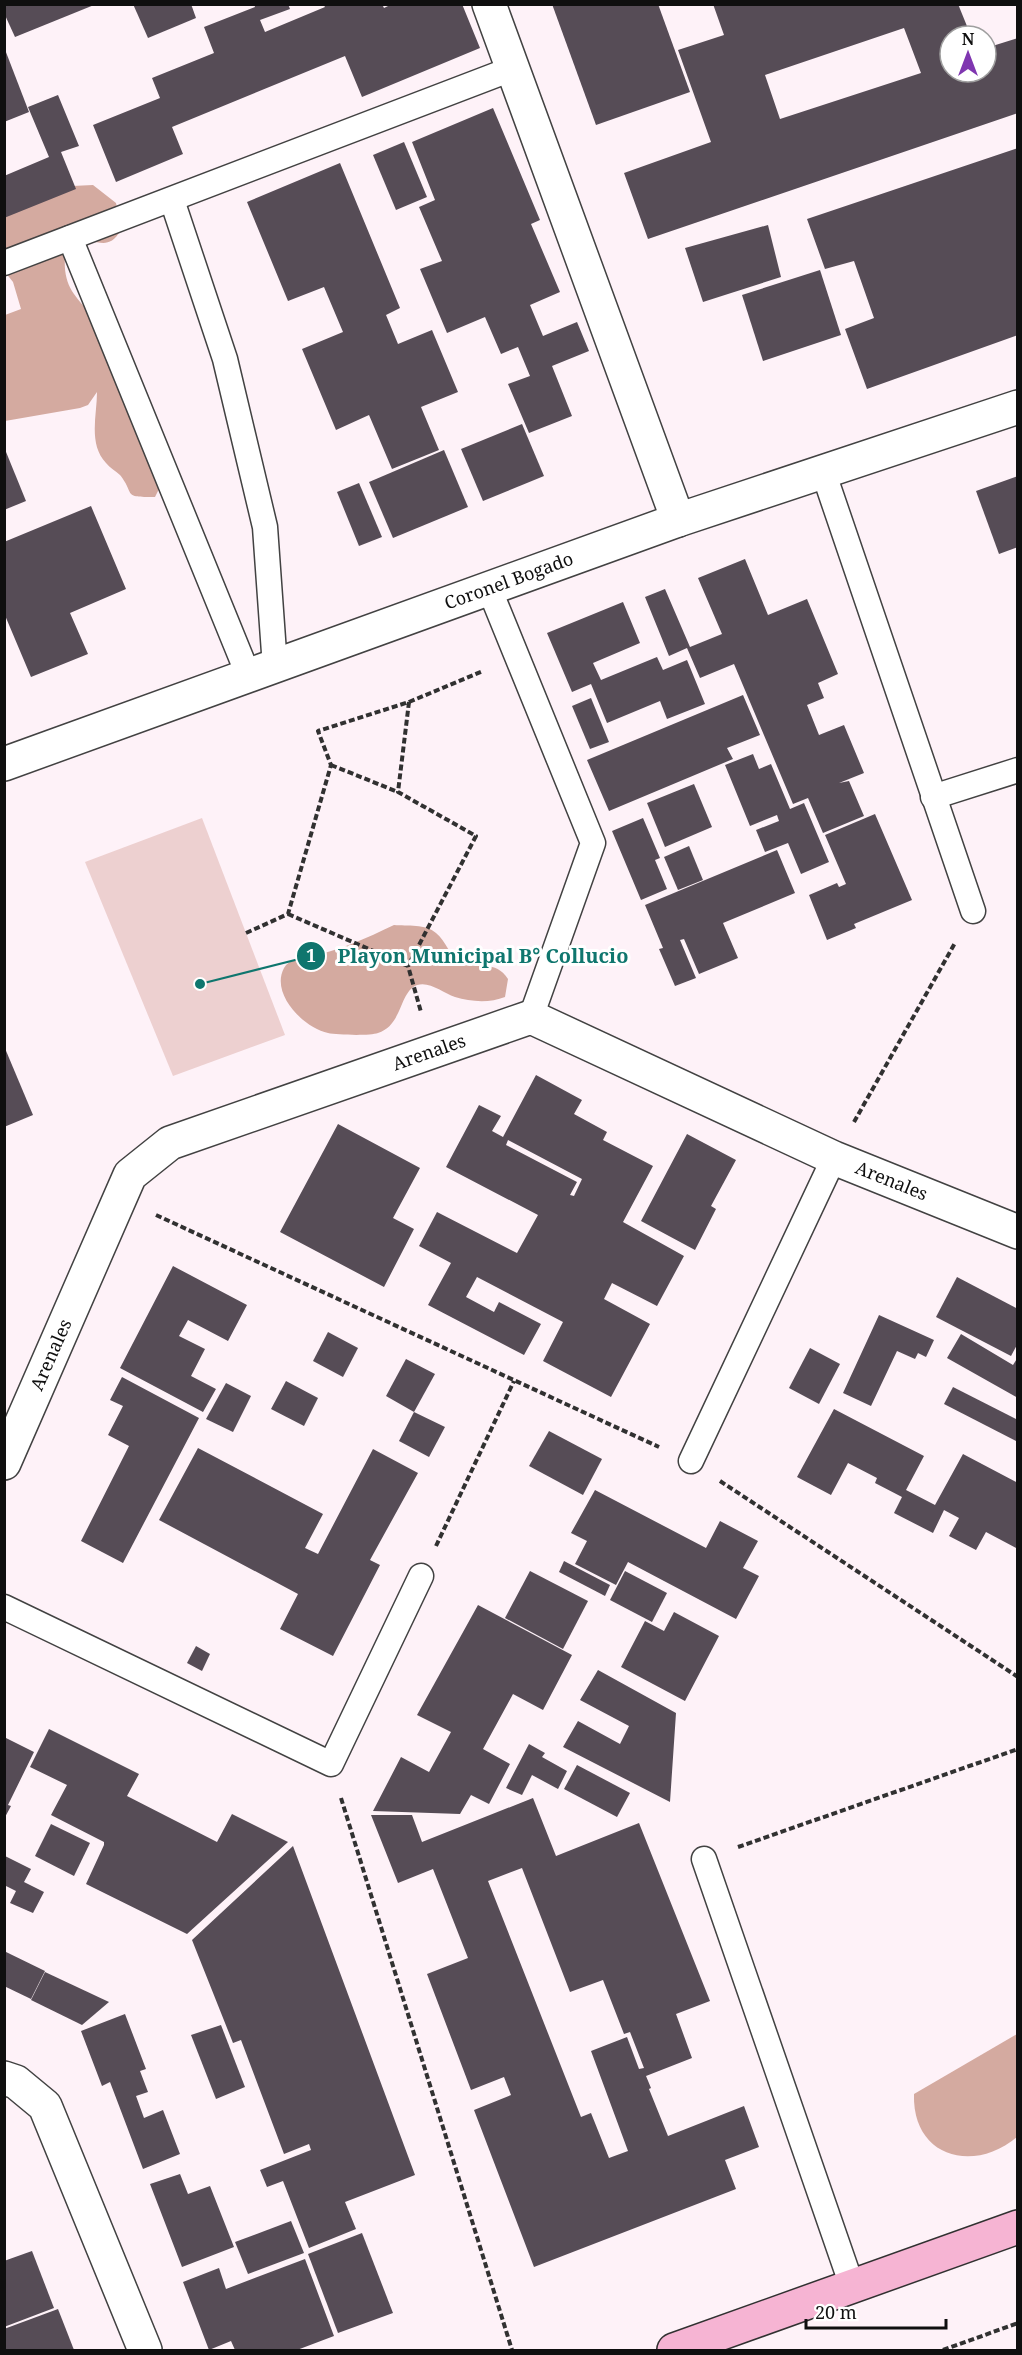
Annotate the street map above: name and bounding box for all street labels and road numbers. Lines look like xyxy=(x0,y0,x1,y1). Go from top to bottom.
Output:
street label: Coronel Bogado xyxy=(441,546,576,615)
street label: Arenales xyxy=(389,1028,469,1075)
street label: Arenales xyxy=(852,1155,931,1205)
street label: Arenales xyxy=(24,1315,77,1394)

